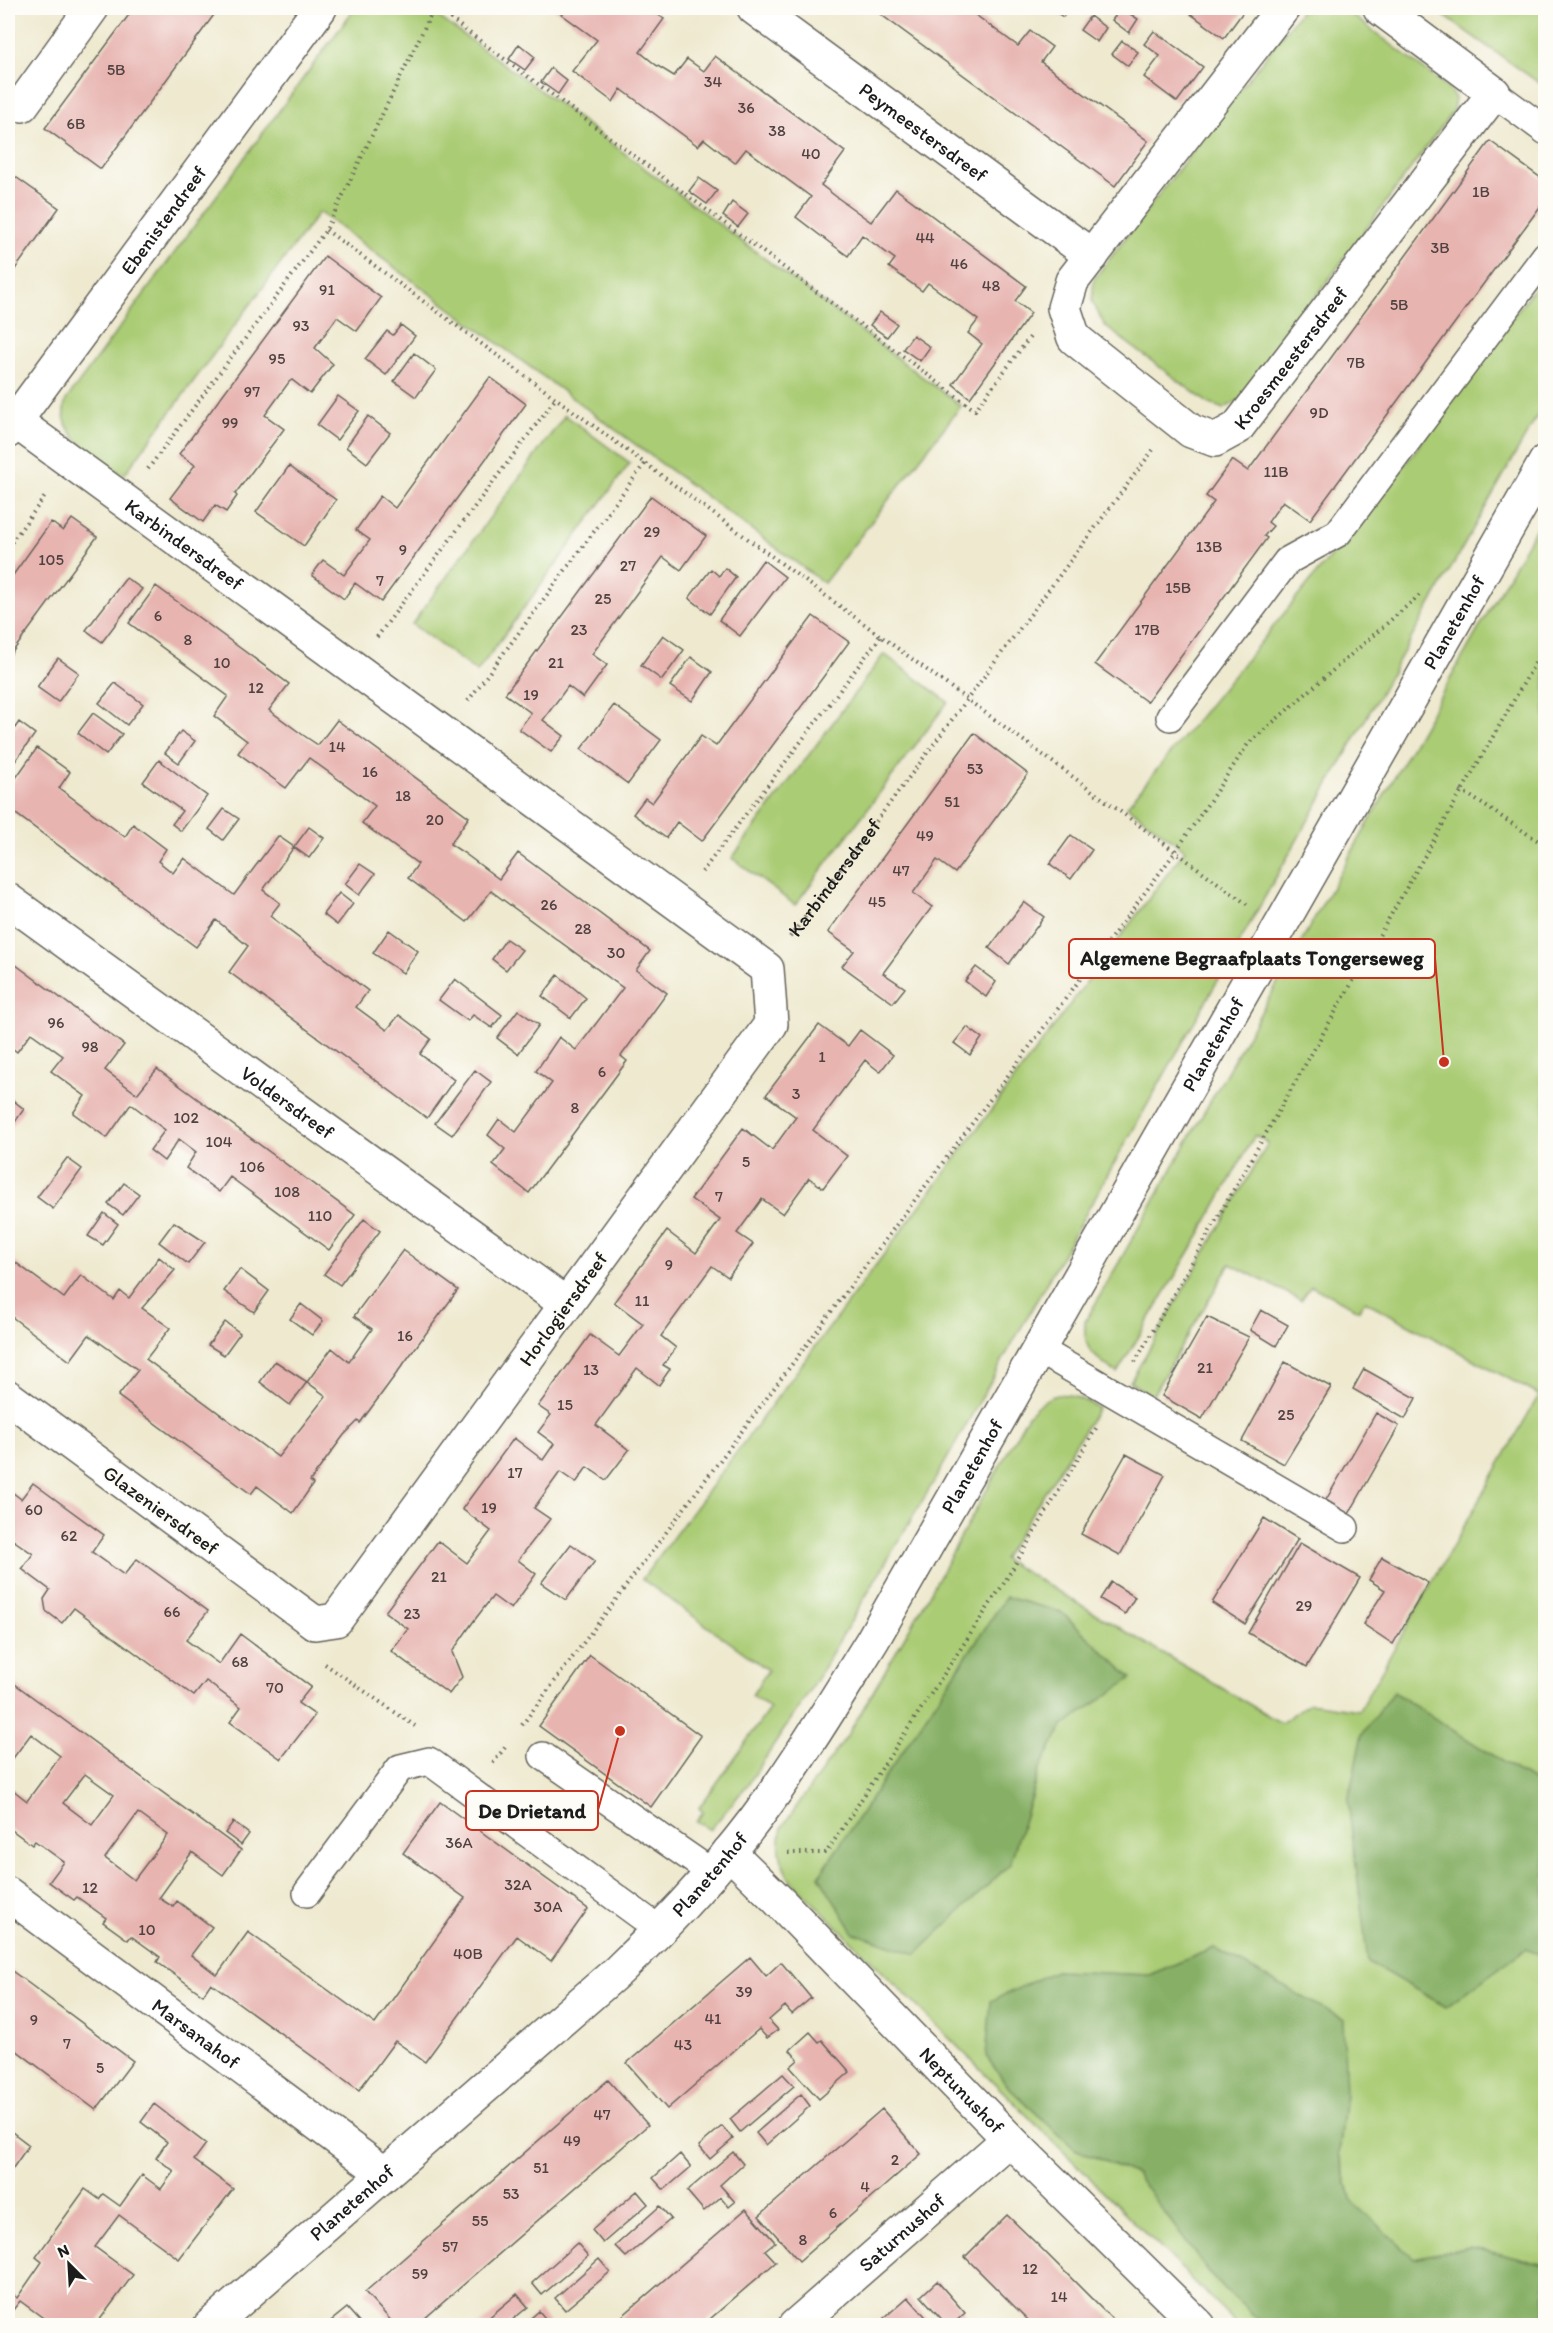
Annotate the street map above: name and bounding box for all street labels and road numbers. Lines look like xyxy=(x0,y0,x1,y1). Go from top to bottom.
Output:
street label: Peymeestersdreef xyxy=(855,77,992,187)
street label: Ebenistendreef xyxy=(116,161,212,279)
street label: Kroesmeestersdreef xyxy=(1228,282,1353,434)
street label: Karbindersdreef xyxy=(120,493,248,596)
street label: Planetenhof xyxy=(1418,571,1490,673)
street label: Karbindersdreef xyxy=(783,814,886,941)
street label: Planetenhof xyxy=(1177,993,1249,1095)
street label: Voldersdreef xyxy=(236,1061,339,1144)
street label: Horlogiersdreef xyxy=(514,1247,613,1371)
street label: Planetenhof xyxy=(936,1415,1008,1517)
street label: Glazeniersdreef xyxy=(99,1460,224,1560)
street label: Planetenhof xyxy=(666,1827,753,1922)
street label: Marsanahof xyxy=(147,1993,245,2074)
street label: Neptunushof xyxy=(914,2042,1009,2139)
street label: Planetenhof xyxy=(305,2159,399,2246)
street label: Saturnushof xyxy=(854,2188,950,2277)

